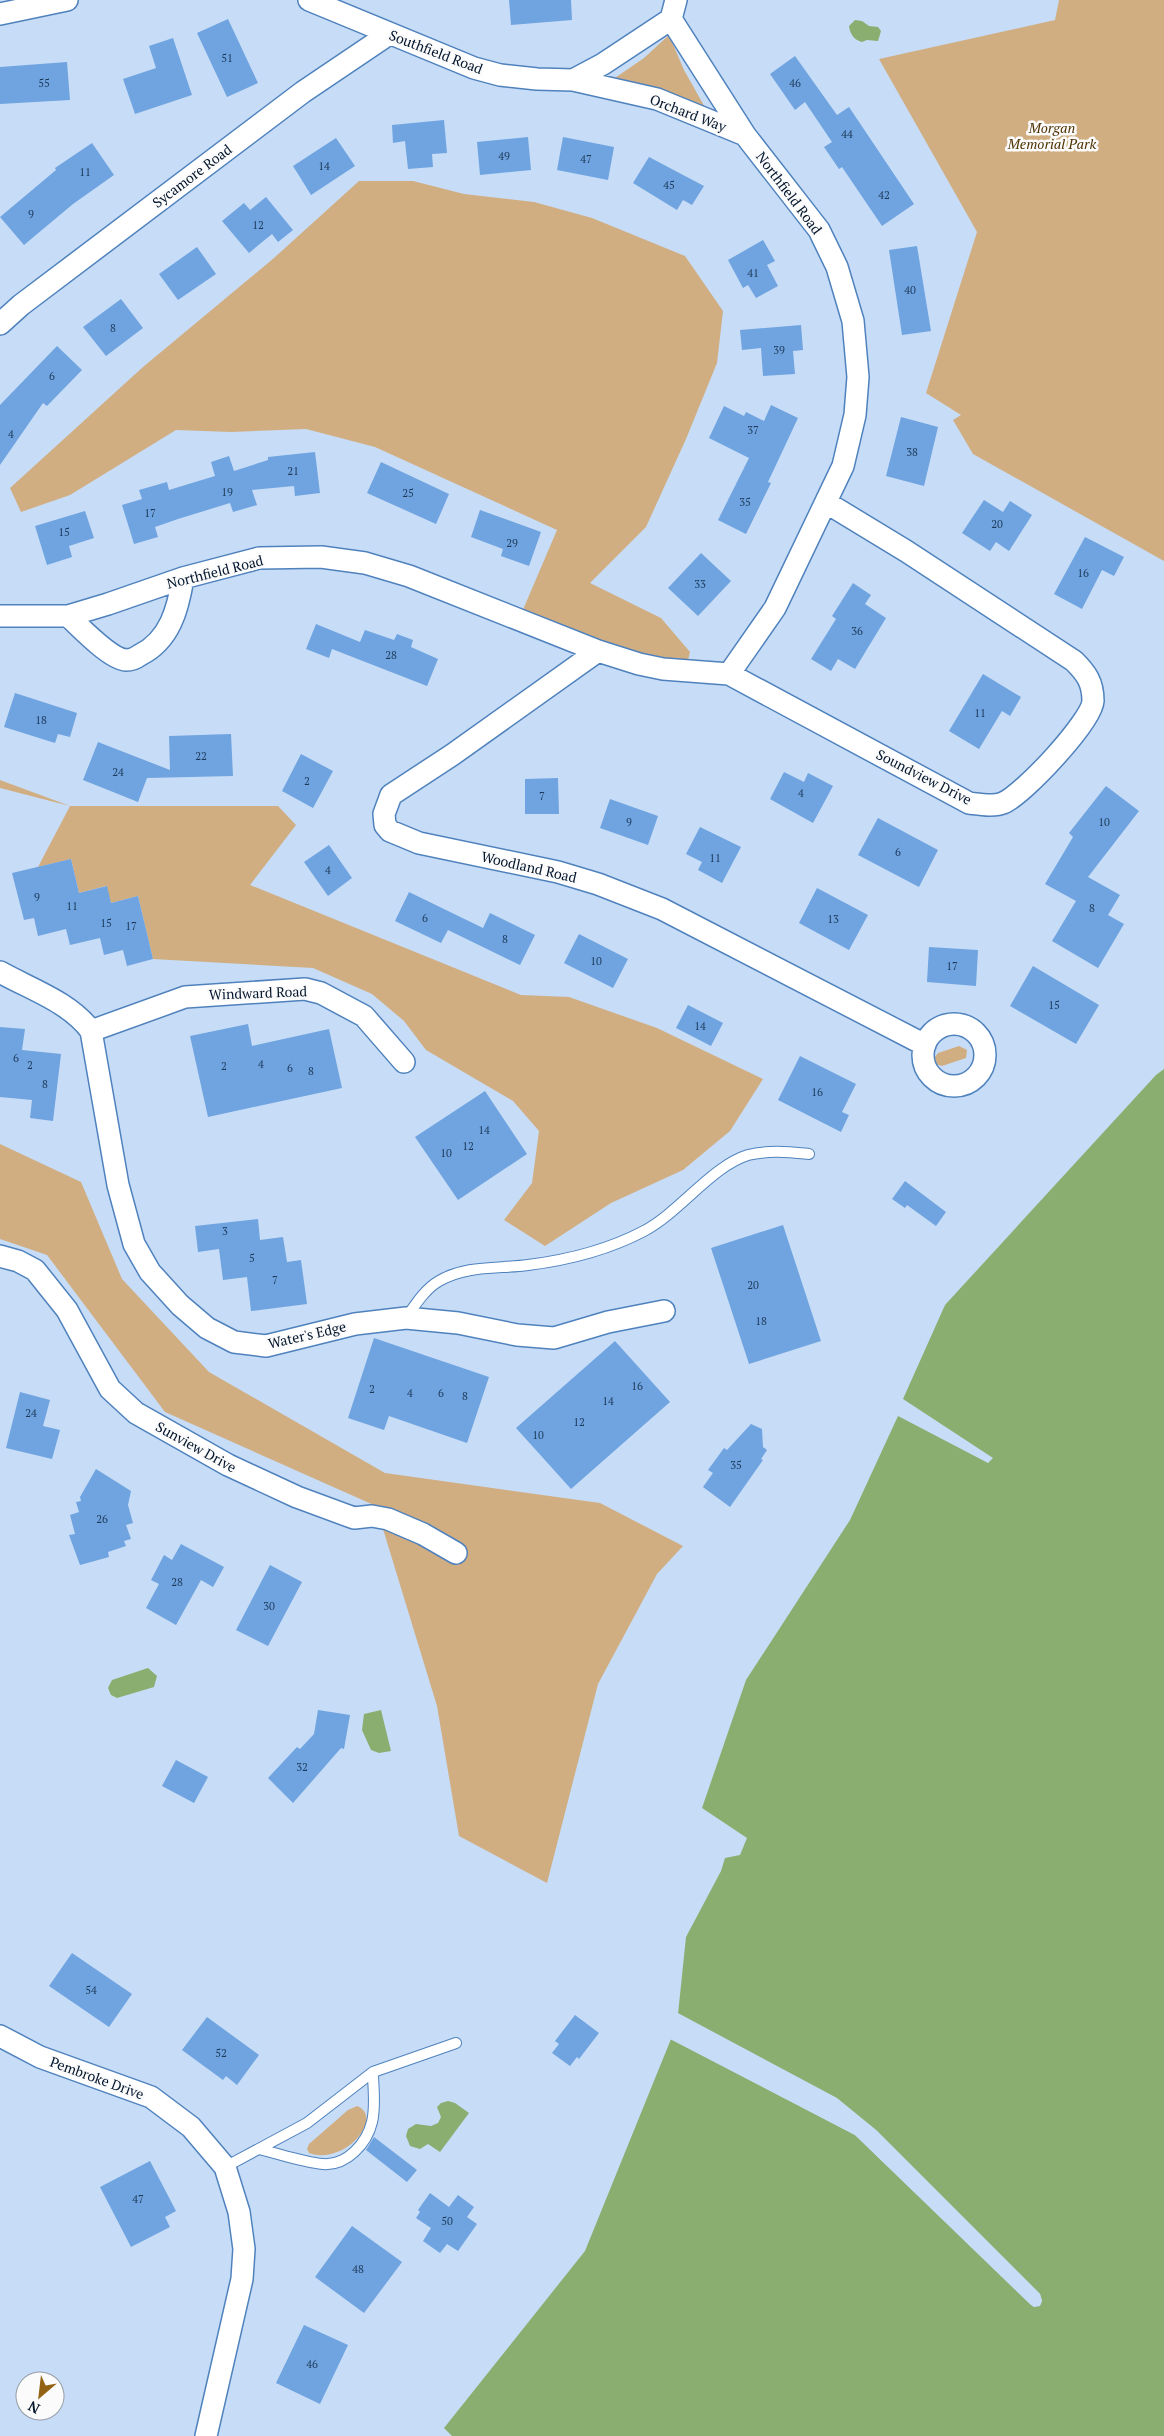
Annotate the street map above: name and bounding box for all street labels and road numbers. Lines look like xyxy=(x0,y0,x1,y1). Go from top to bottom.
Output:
street label: Southfield Road xyxy=(387,25,486,78)
street label: Orchard Way xyxy=(647,89,730,136)
street label: Sycamore Road xyxy=(148,139,235,212)
street label: Northfield Road xyxy=(752,148,827,238)
street label: Northfield Road xyxy=(165,550,265,593)
street label: Soundview Drive xyxy=(873,744,975,809)
street label: Woodland Road xyxy=(480,846,579,887)
street label: Windward Road xyxy=(208,981,308,1004)
street label: Water's Edge xyxy=(266,1316,348,1353)
street label: Sunview Drive xyxy=(153,1417,240,1476)
street label: Pembroke Drive xyxy=(48,2052,147,2103)

